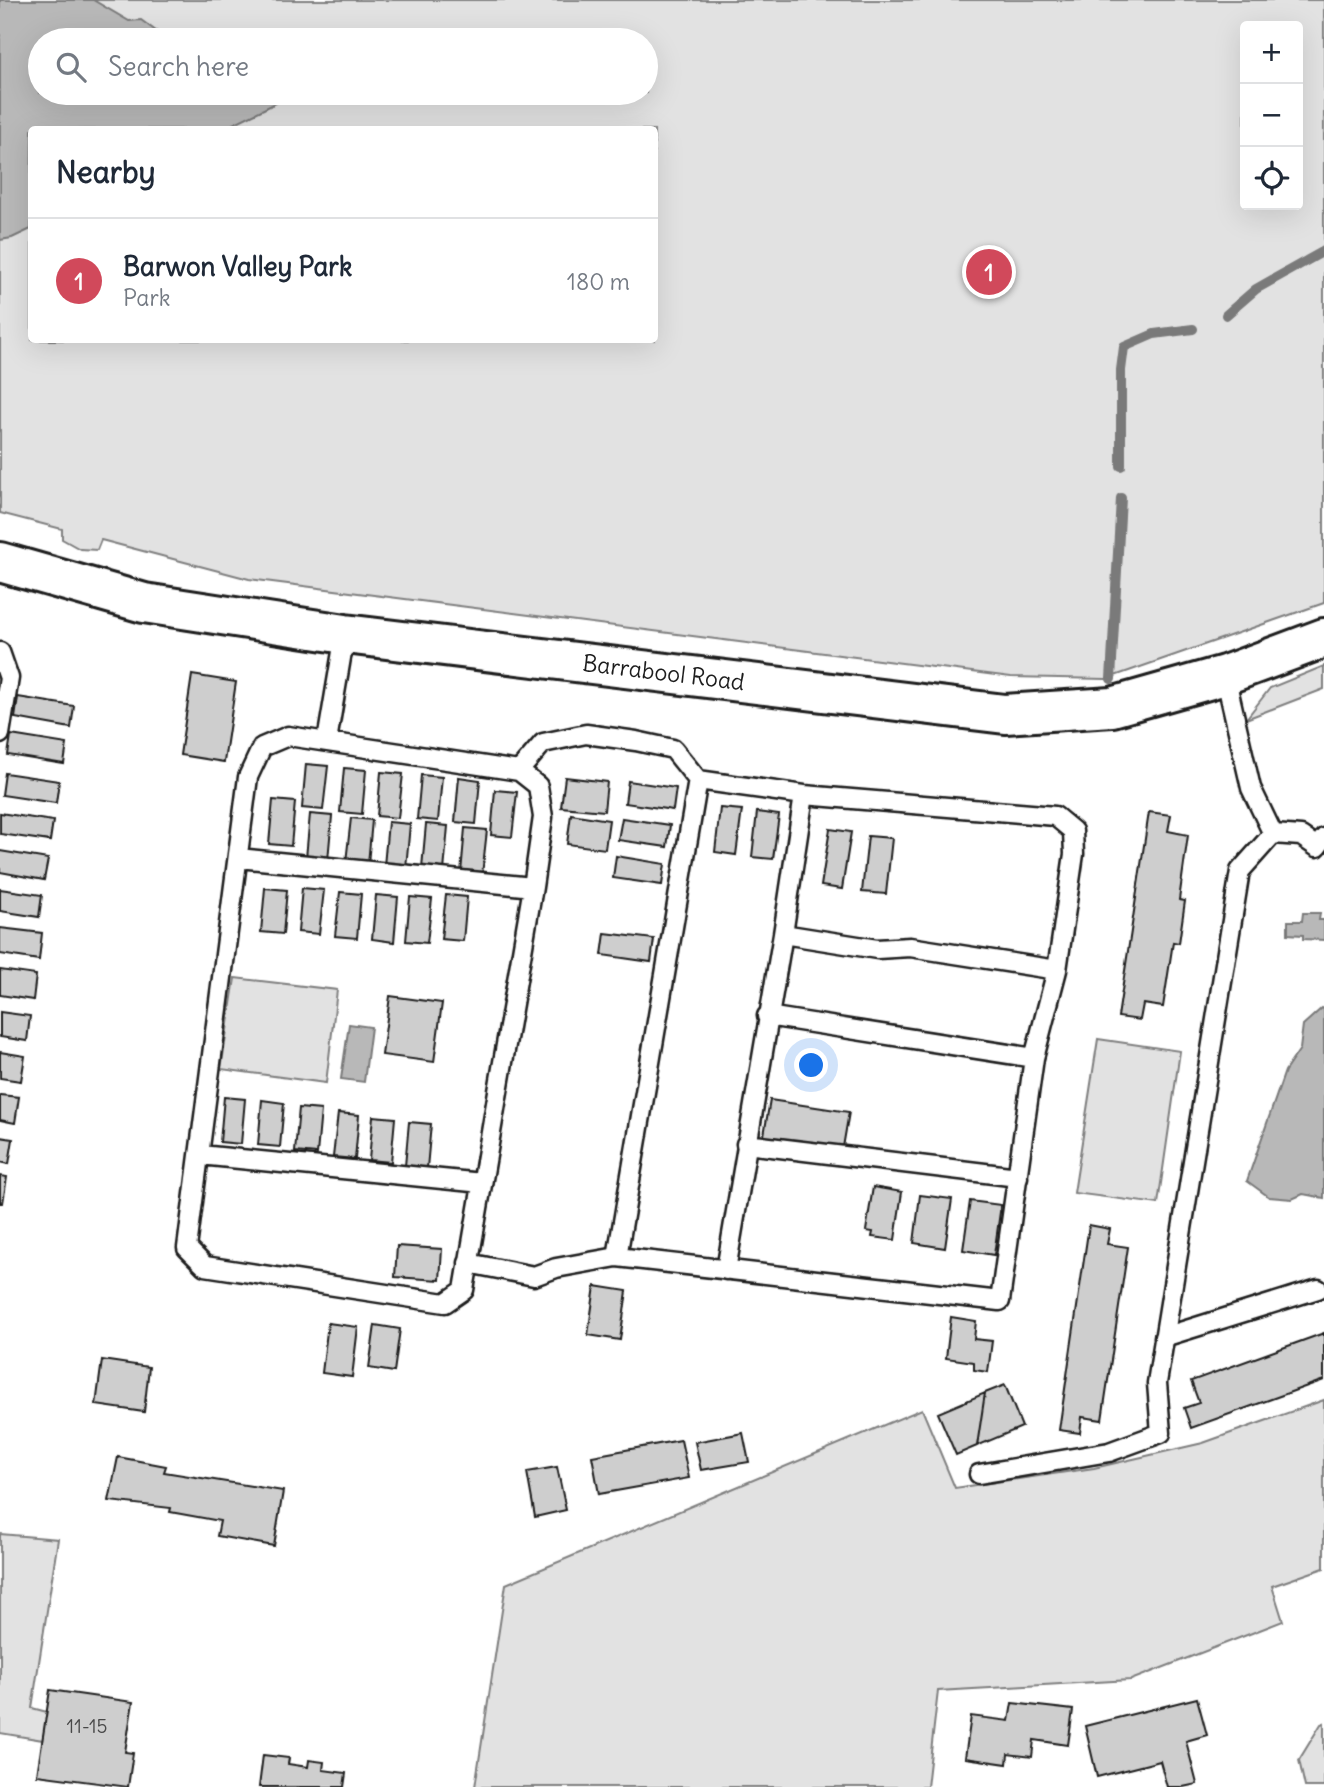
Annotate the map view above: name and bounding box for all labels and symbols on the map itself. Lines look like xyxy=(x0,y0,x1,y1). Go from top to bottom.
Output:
pin: 1 xyxy=(966,246,1012,298)
street label: Barrabool Road xyxy=(581,648,746,696)
your location xyxy=(794,1048,828,1082)
house number: 11-15 xyxy=(67,1714,107,1738)

